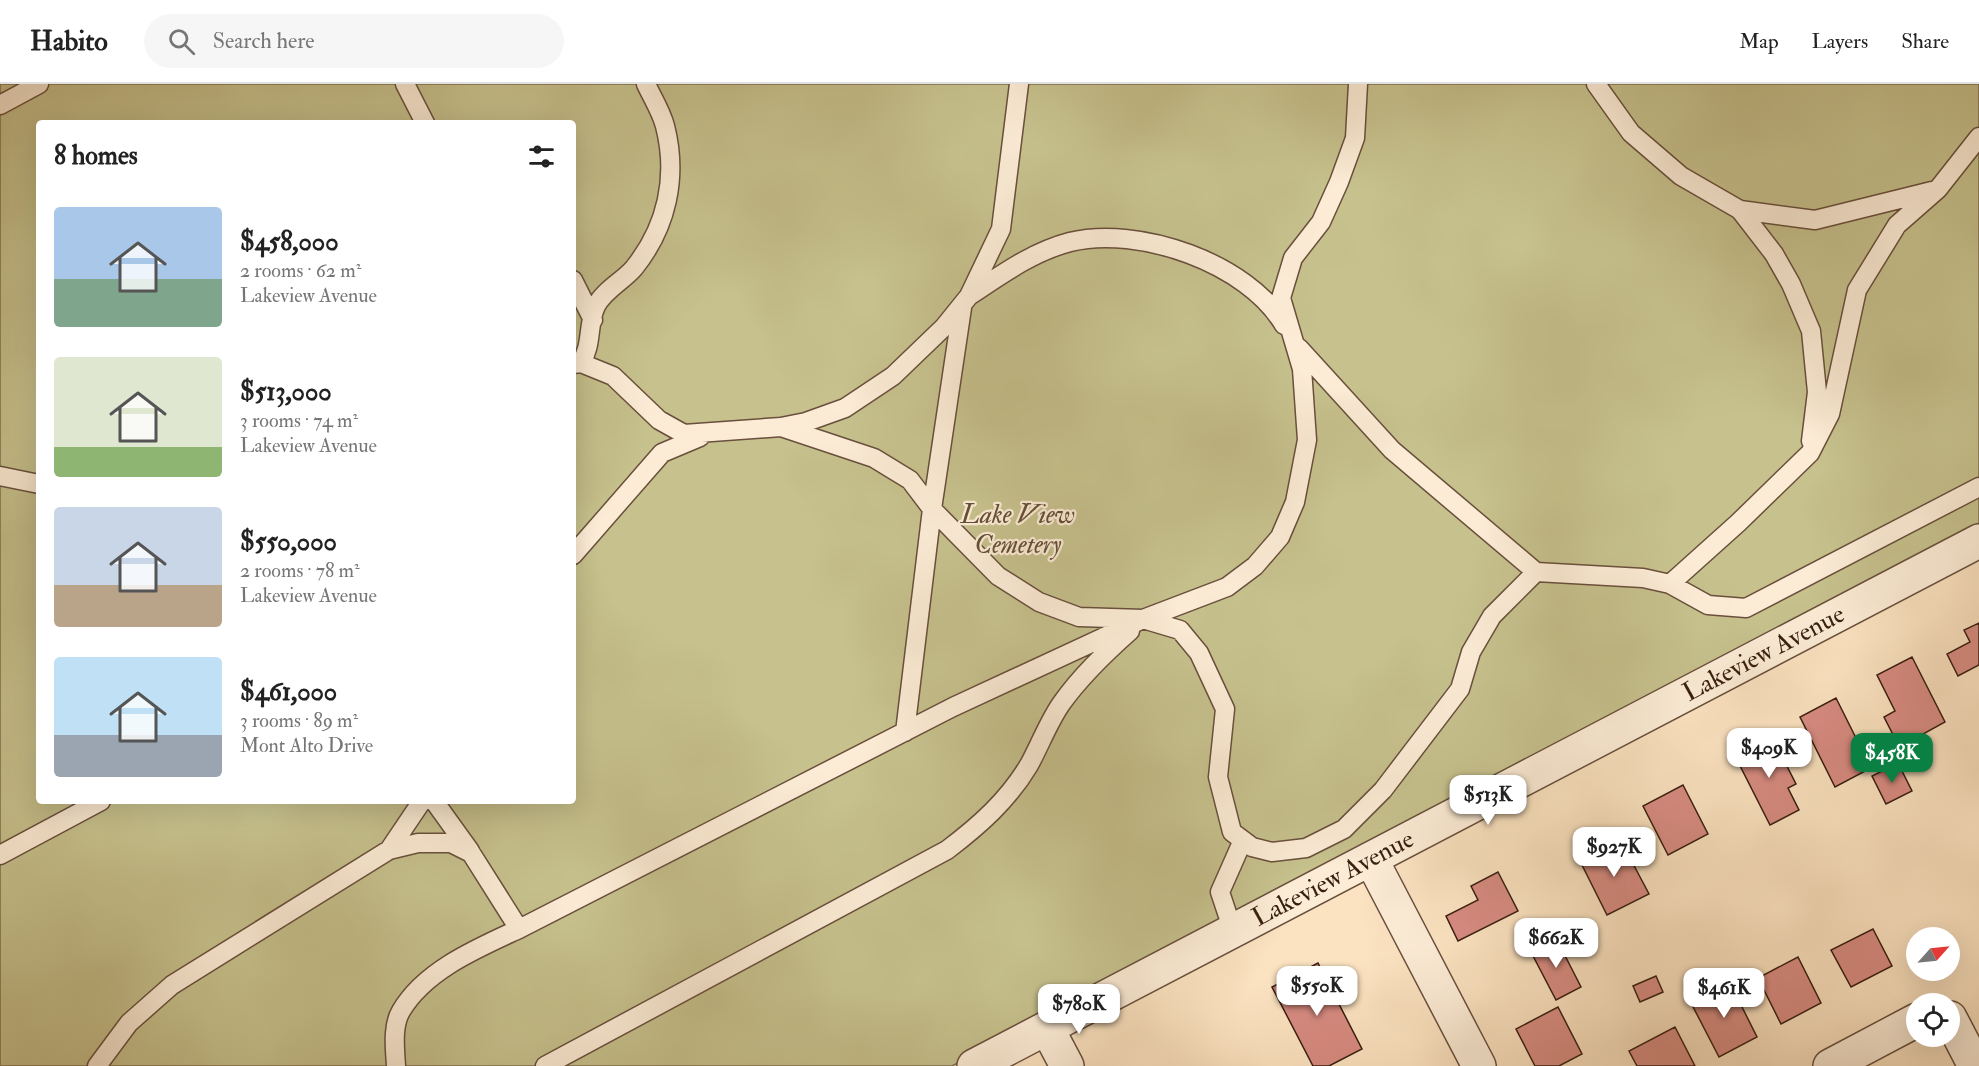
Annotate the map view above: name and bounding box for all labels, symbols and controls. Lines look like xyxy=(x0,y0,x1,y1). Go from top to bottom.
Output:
search box xyxy=(144,14,564,68)
text: Habito xyxy=(30,24,108,59)
icon: search xyxy=(165,25,198,58)
text: Search here xyxy=(213,27,315,55)
text: Map xyxy=(1739,28,1779,55)
text: Layers xyxy=(1812,28,1868,55)
text: Share xyxy=(1901,28,1949,55)
text: 8 homes xyxy=(54,140,138,172)
icon: filters xyxy=(525,140,558,173)
text: $458,000 xyxy=(240,226,339,258)
icon: home xyxy=(102,231,174,303)
text: 2 rooms · 62 m² xyxy=(240,258,361,283)
text: Lakeview Avenue xyxy=(240,283,377,308)
text: $513,000 xyxy=(240,376,332,408)
icon: home xyxy=(102,381,174,453)
text: 3 rooms · 74 m² xyxy=(240,408,358,433)
text: Lakeview Avenue xyxy=(240,433,377,458)
park label: Lake View Cemetery xyxy=(960,499,1075,561)
text: $550,000 xyxy=(240,526,337,558)
icon: home xyxy=(102,531,174,603)
text: 2 rooms · 78 m² xyxy=(240,558,360,583)
text: Lakeview Avenue xyxy=(240,583,377,608)
street label: Lakeview Avenue xyxy=(1677,598,1850,709)
text: $461,000 xyxy=(240,676,337,708)
icon: home xyxy=(102,681,174,753)
text: 3 rooms · 89 m² xyxy=(240,708,358,733)
pin: $409K xyxy=(1727,728,1811,779)
text: Mont Alto Drive xyxy=(240,733,373,758)
pin: $458K xyxy=(1850,733,1934,784)
text: $409K xyxy=(1741,735,1797,760)
text: $458K xyxy=(1865,740,1919,765)
pin: $513K xyxy=(1446,775,1530,826)
text: $513K xyxy=(1464,782,1512,807)
street label: Lakeview Avenue xyxy=(1247,823,1419,934)
pin: $927K xyxy=(1572,827,1656,878)
text: $927K xyxy=(1587,834,1641,859)
pin: $662K xyxy=(1514,918,1598,969)
text: $662K xyxy=(1528,925,1584,950)
north arrow xyxy=(1906,927,1960,981)
map controls xyxy=(1906,927,1960,1047)
pin: $550K xyxy=(1275,966,1359,1017)
pin: $461K xyxy=(1682,968,1766,1019)
text: $550K xyxy=(1291,973,1343,998)
text: $461K xyxy=(1697,975,1751,1000)
pin: $780K xyxy=(1037,984,1121,1035)
text: $780K xyxy=(1052,991,1106,1016)
button: locate xyxy=(1906,993,1960,1047)

